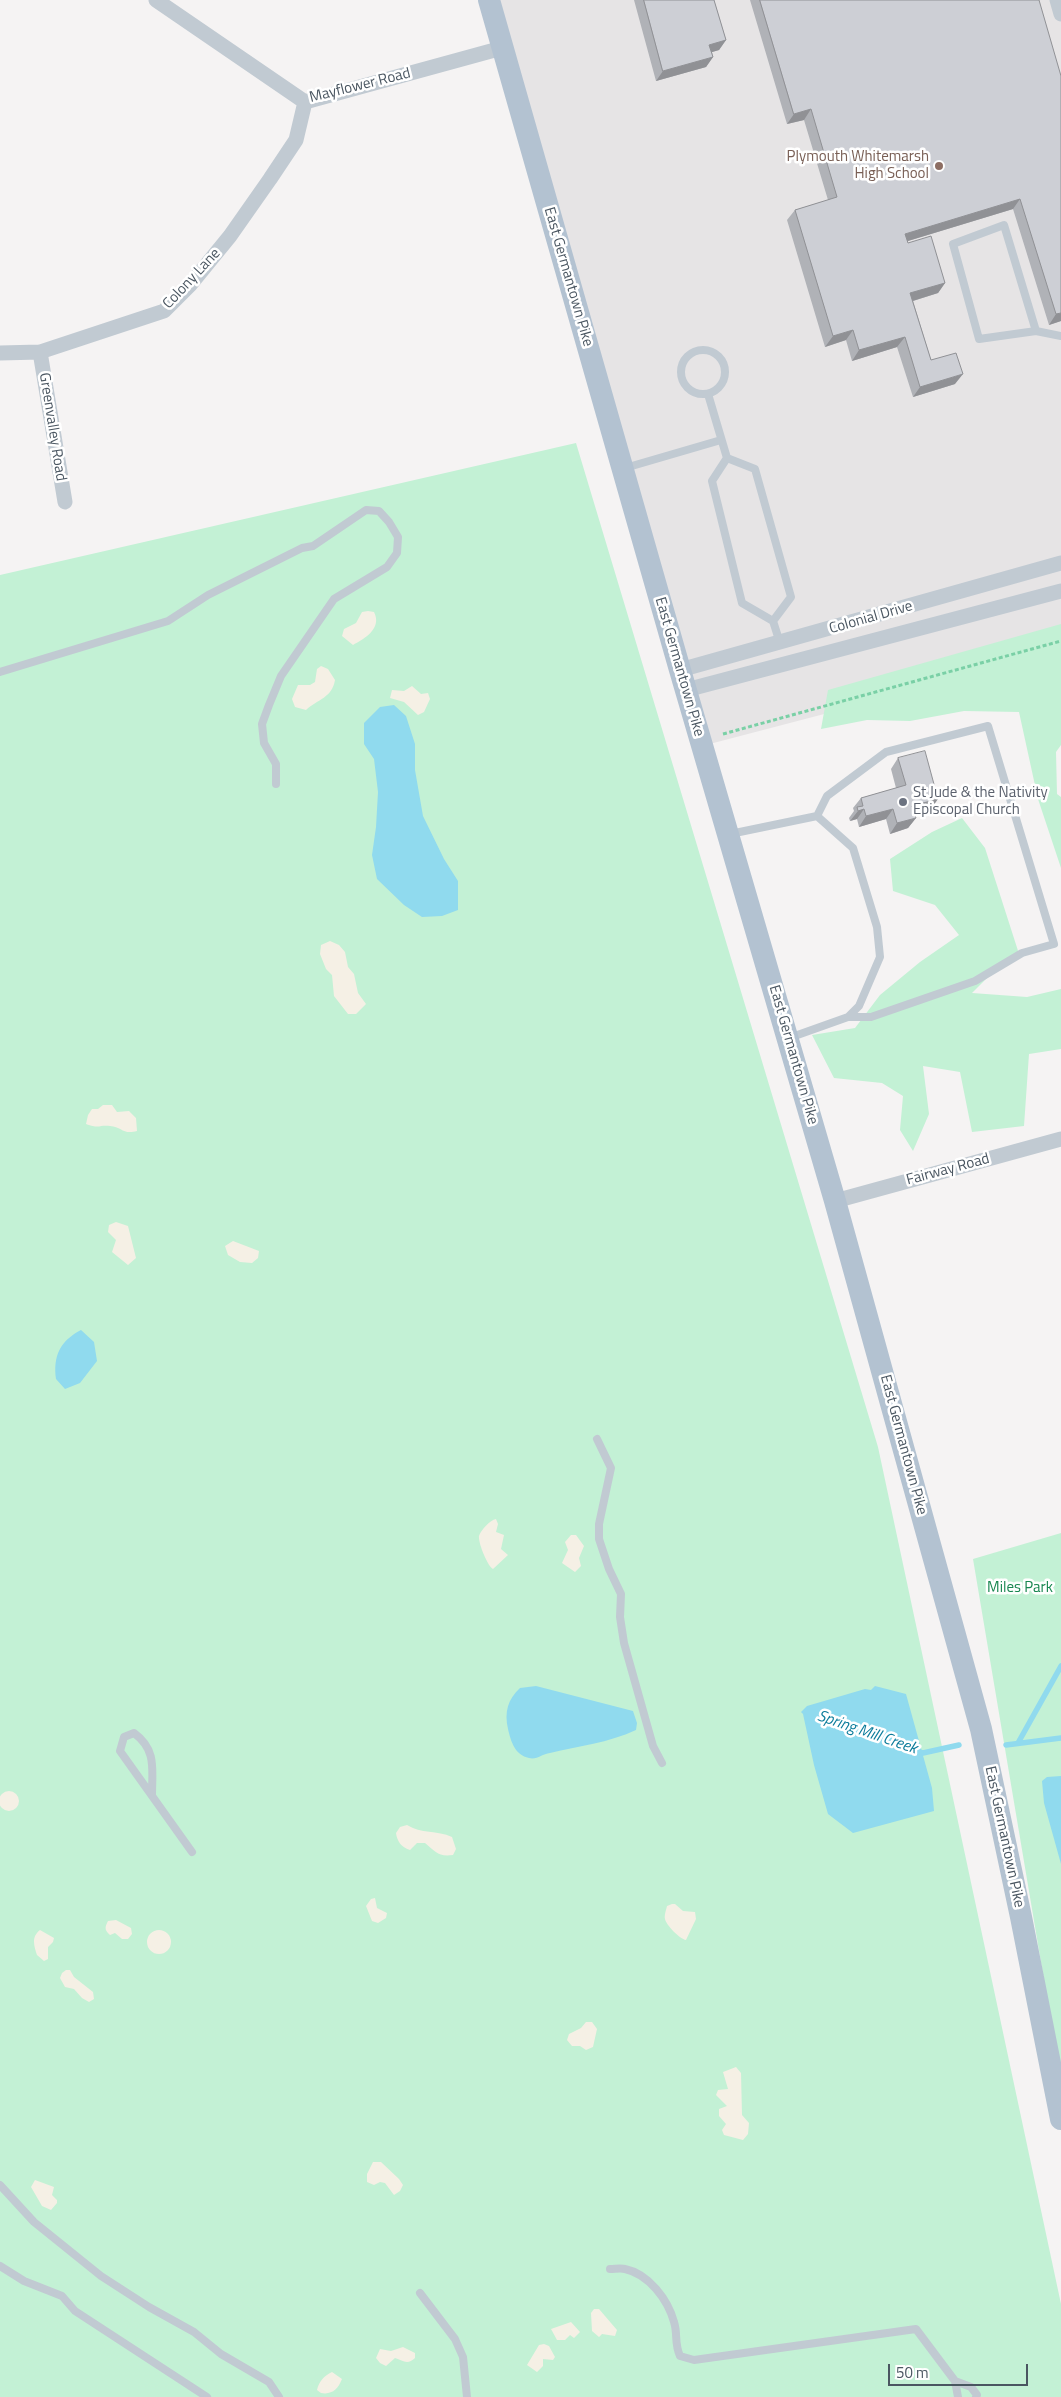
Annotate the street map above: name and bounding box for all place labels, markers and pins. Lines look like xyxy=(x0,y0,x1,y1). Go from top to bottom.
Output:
place label: Plymouth Whitemarsh High School xyxy=(787,148,929,183)
marker: Plymouth Whitemarsh High School xyxy=(933,160,945,172)
place label: St Jude & the Nativity Episcopal Church xyxy=(913,784,1048,819)
marker: St Jude & the Nativity Episcopal Church xyxy=(897,796,909,808)

